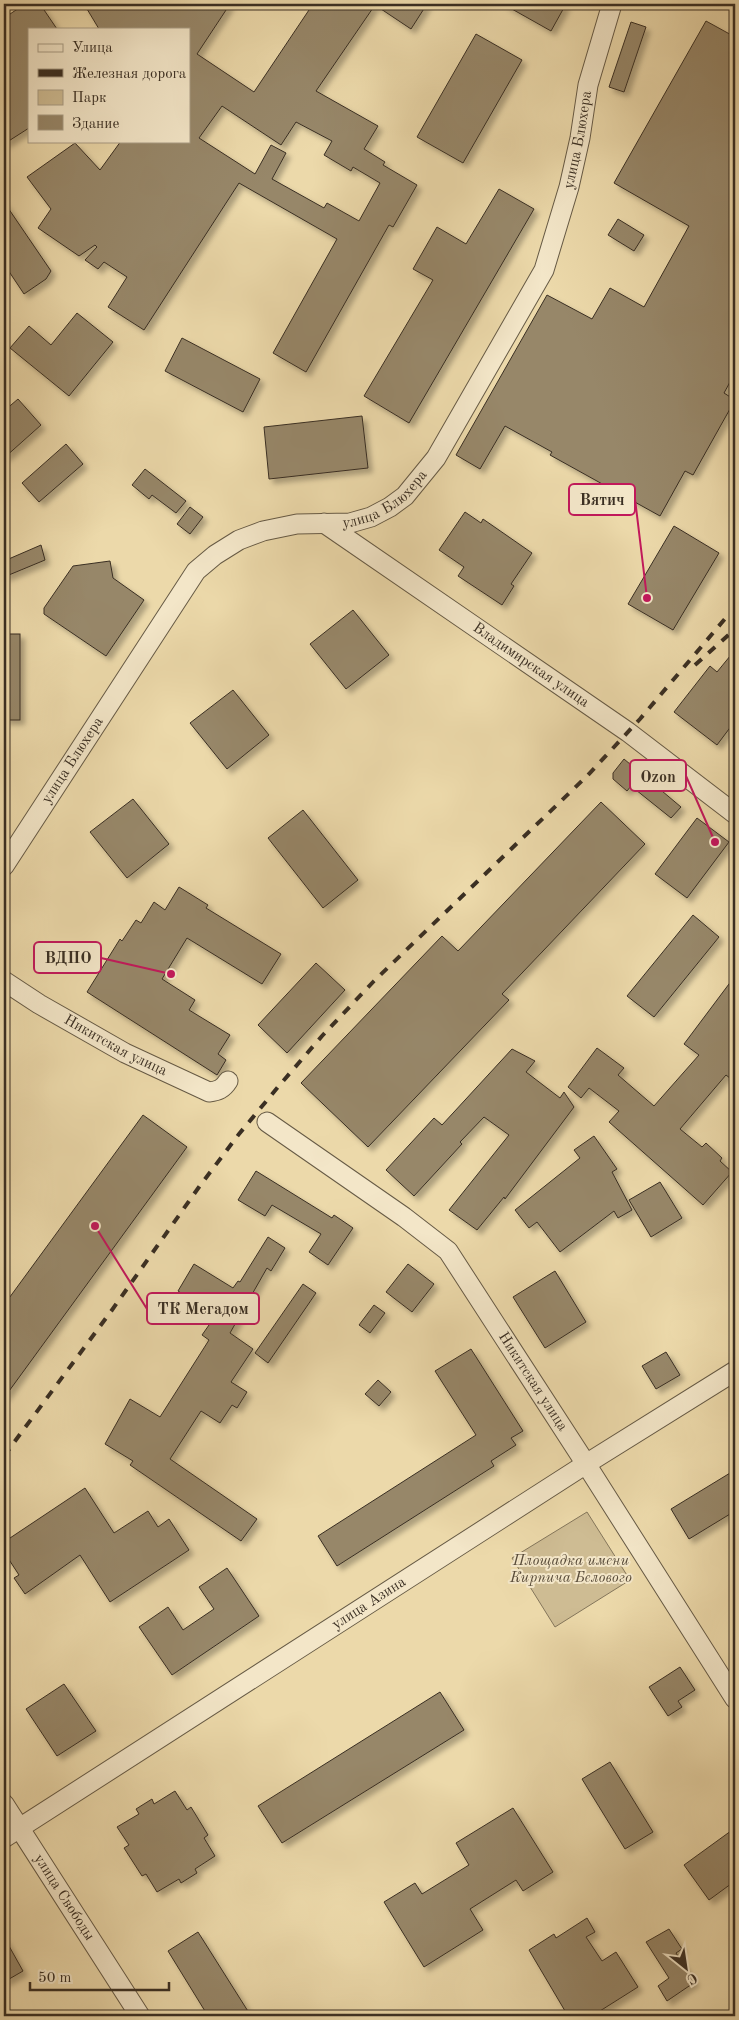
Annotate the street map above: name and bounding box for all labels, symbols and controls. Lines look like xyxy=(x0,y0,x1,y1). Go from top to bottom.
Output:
legend xyxy=(28,28,190,142)
text: Улица xyxy=(72,41,113,56)
text: Железная дорога xyxy=(72,67,187,82)
street label: улица Блюхера xyxy=(561,89,595,191)
text: Парк xyxy=(72,91,107,106)
text: Здание xyxy=(72,117,119,132)
street label: улица Блюхера xyxy=(342,467,431,531)
callout: Вятич xyxy=(569,484,635,515)
text: Вятич xyxy=(579,493,625,509)
street label: Владимирская улица xyxy=(470,620,592,711)
street label: улица Блюхера xyxy=(39,714,107,806)
callout: Ozon xyxy=(630,760,686,791)
text: Ozon xyxy=(640,770,676,786)
callout: ВДПО xyxy=(34,942,101,973)
text: ВДПО xyxy=(44,951,92,967)
street label: Никитская улица xyxy=(61,1012,170,1079)
callout: ТК Мегадом xyxy=(147,1293,259,1324)
text: ТК Мегадом xyxy=(157,1302,249,1318)
street label: Никитская улица xyxy=(495,1330,570,1434)
park label: Площадка имени Кирпича Белового xyxy=(509,1554,632,1586)
street label: улица Азина xyxy=(330,1574,409,1632)
street label: улица Свободы xyxy=(31,1852,97,1943)
north arrow xyxy=(662,1942,712,1992)
scale bar xyxy=(30,1960,169,1992)
text: С xyxy=(684,1970,700,1987)
text: 50 m xyxy=(38,1971,72,1986)

